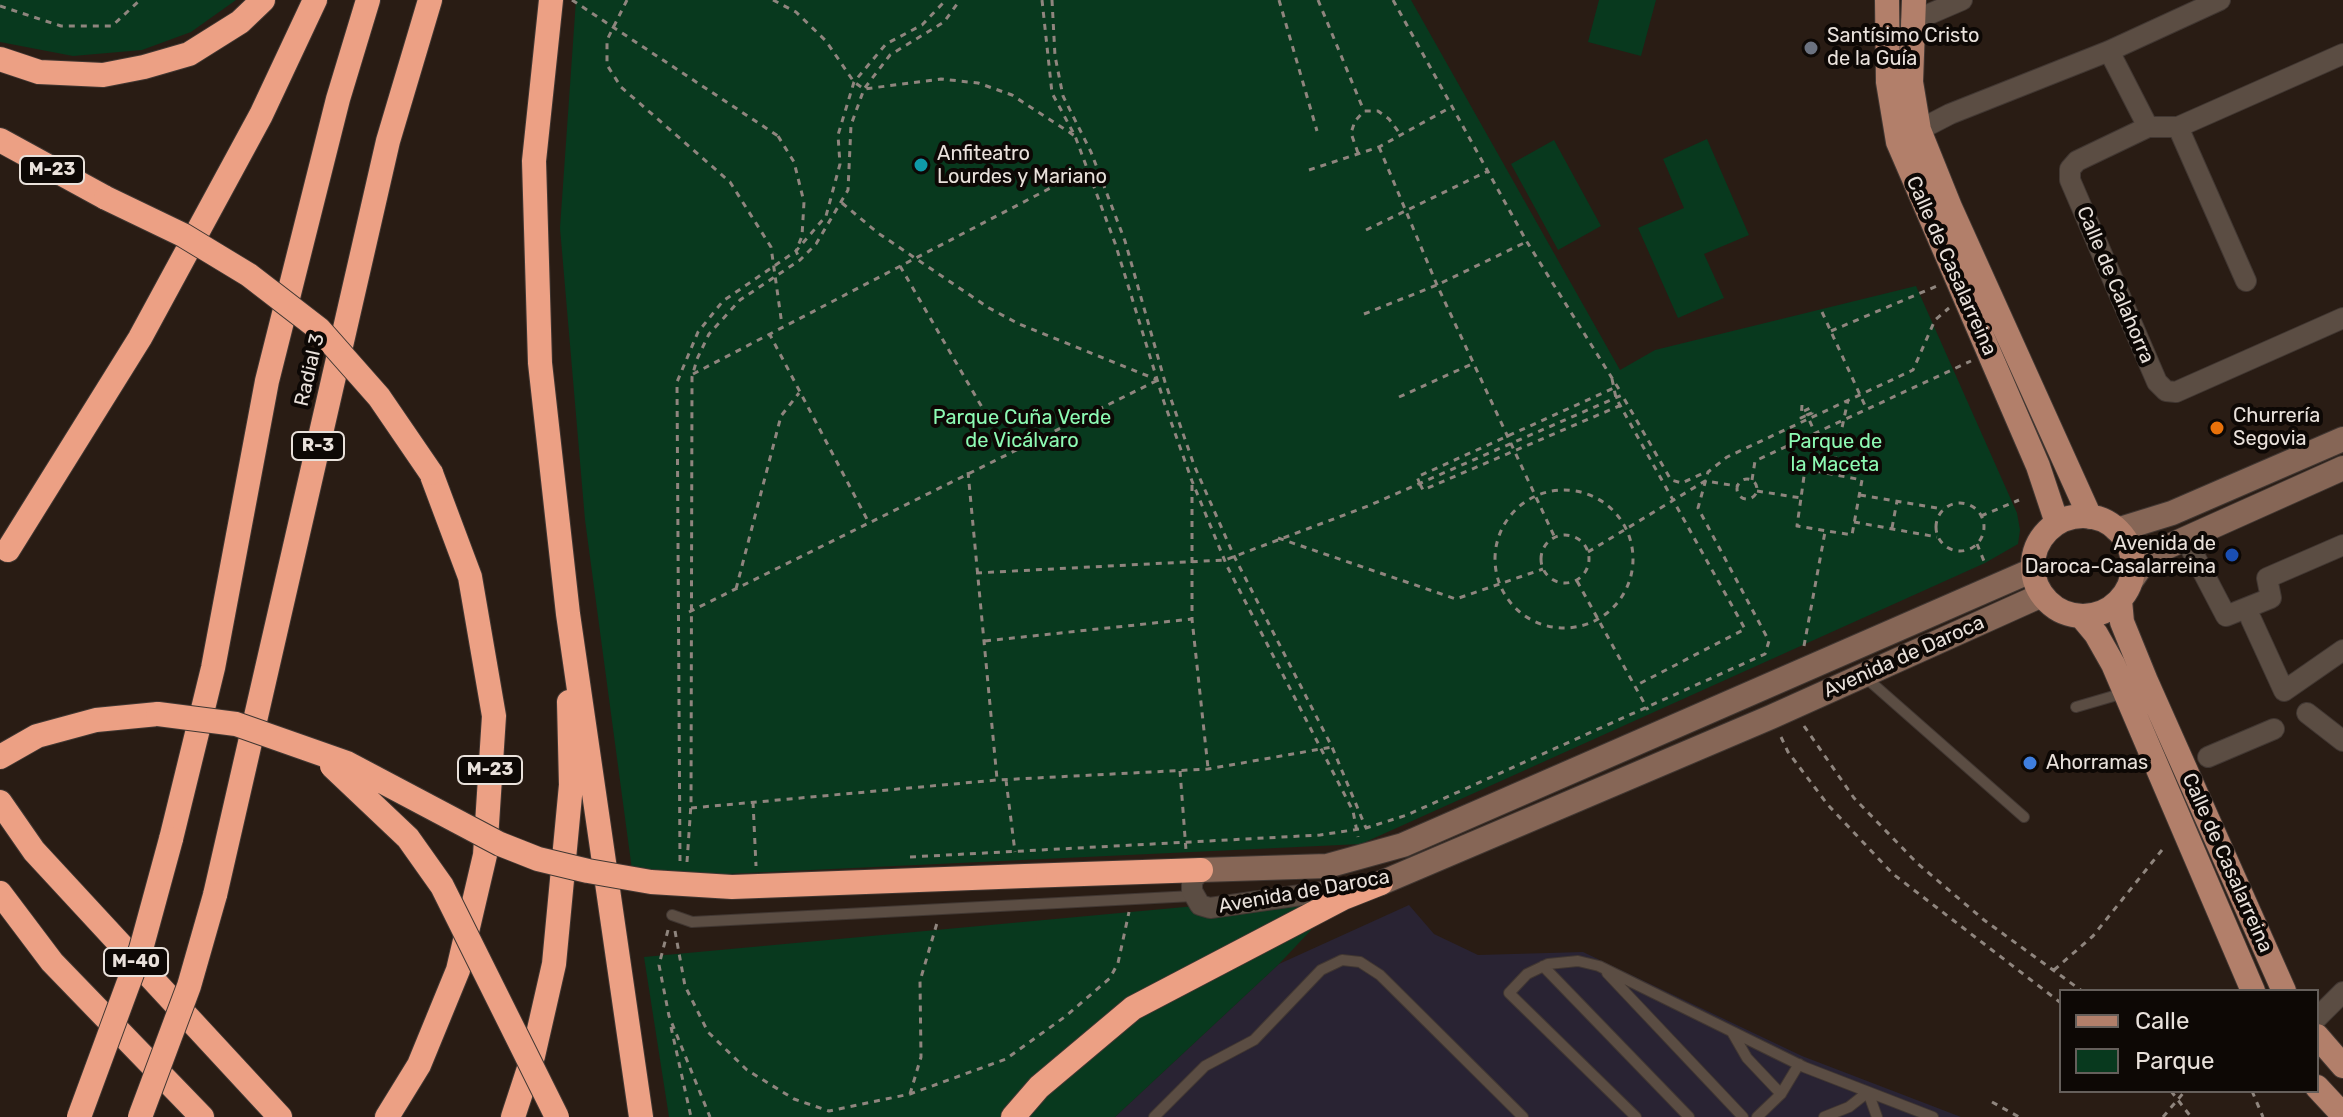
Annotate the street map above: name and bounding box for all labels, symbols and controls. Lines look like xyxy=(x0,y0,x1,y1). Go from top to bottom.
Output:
place label: Santísimo Cristo de la Guía xyxy=(1827,24,1980,71)
marker: Santísimo Cristo de la Guía xyxy=(1802,39,1820,57)
place label: Anfiteatro Lourdes y Mariano xyxy=(937,142,1107,189)
road number: M-23 xyxy=(20,156,84,184)
marker: Anfiteatro Lourdes y Mariano xyxy=(912,156,930,174)
street label: Calle de Casalarreina xyxy=(1901,173,2001,359)
street label: Calle de Calahorra xyxy=(2071,203,2159,367)
street label: Radial 3 xyxy=(290,331,330,409)
place label: Churrería Segovia xyxy=(2233,404,2320,451)
park label: Parque Cuña Verde de Vicálvaro xyxy=(933,406,1111,453)
marker: Churrería Segovia xyxy=(2208,419,2226,437)
park label: Parque de la Maceta xyxy=(1788,430,1882,477)
road number: R-3 xyxy=(292,432,344,460)
place label: Avenida de Daroca-Casalarreina xyxy=(2025,532,2216,579)
marker: Avenida de Daroca-Casalarreina xyxy=(2223,546,2241,564)
street label: Avenida de Daroca xyxy=(1820,611,1988,703)
place label: Ahorramas xyxy=(2046,751,2148,775)
marker: Ahorramas xyxy=(2021,754,2039,772)
road number: M-23 xyxy=(458,756,522,784)
street label: Calle de Casalarreina xyxy=(2177,770,2277,956)
street label: Avenida de Daroca xyxy=(1217,865,1391,919)
road number: M-40 xyxy=(104,948,168,976)
legend xyxy=(2059,989,2319,1093)
text: Calle xyxy=(2135,1007,2189,1035)
text: Parque xyxy=(2135,1047,2214,1075)

